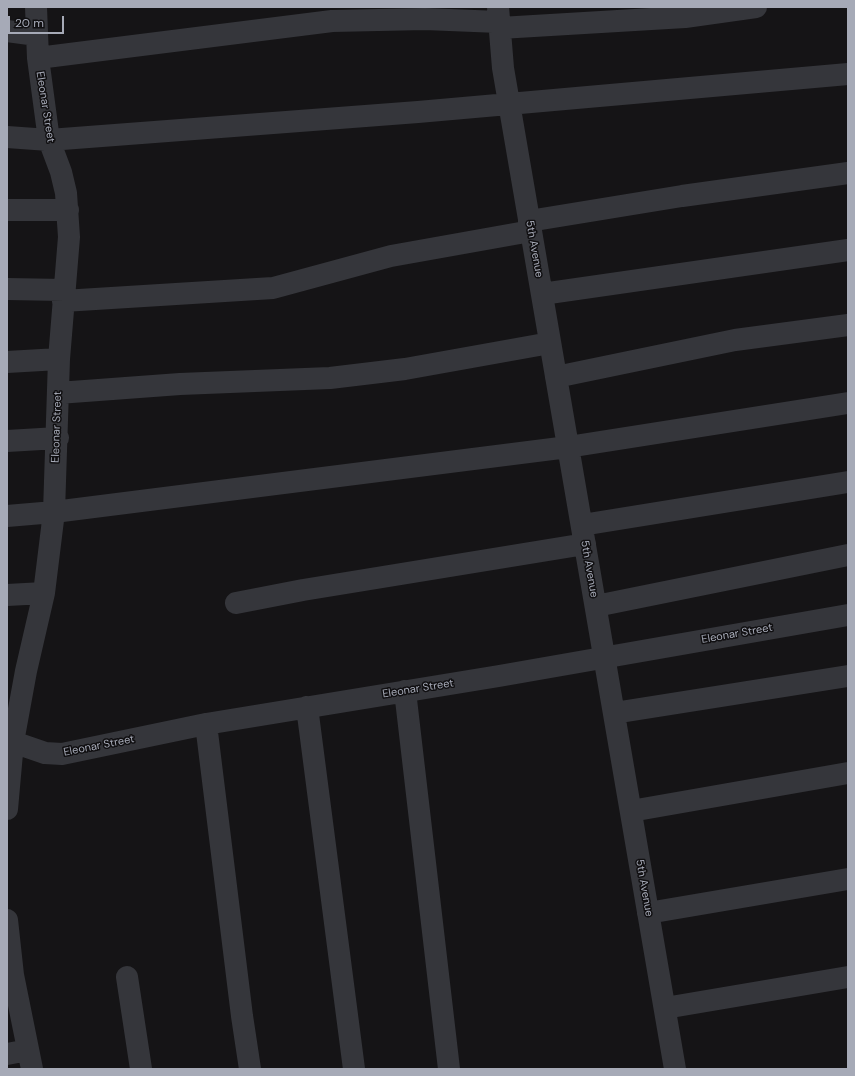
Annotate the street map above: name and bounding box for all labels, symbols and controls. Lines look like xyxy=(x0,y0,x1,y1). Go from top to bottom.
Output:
scale bar xyxy=(10,8,66,34)
text: 20 m xyxy=(15,15,44,31)
street label: Eleonar Street xyxy=(33,70,57,144)
street label: 5th Avenue xyxy=(522,219,546,279)
street label: Eleonar Street xyxy=(49,391,65,463)
street label: 5th Avenue xyxy=(577,539,601,599)
street label: Eleonar Street xyxy=(700,621,774,647)
street label: Eleonar Street xyxy=(381,677,455,701)
street label: Eleonar Street xyxy=(62,733,136,759)
street label: 5th Avenue xyxy=(632,858,656,918)

